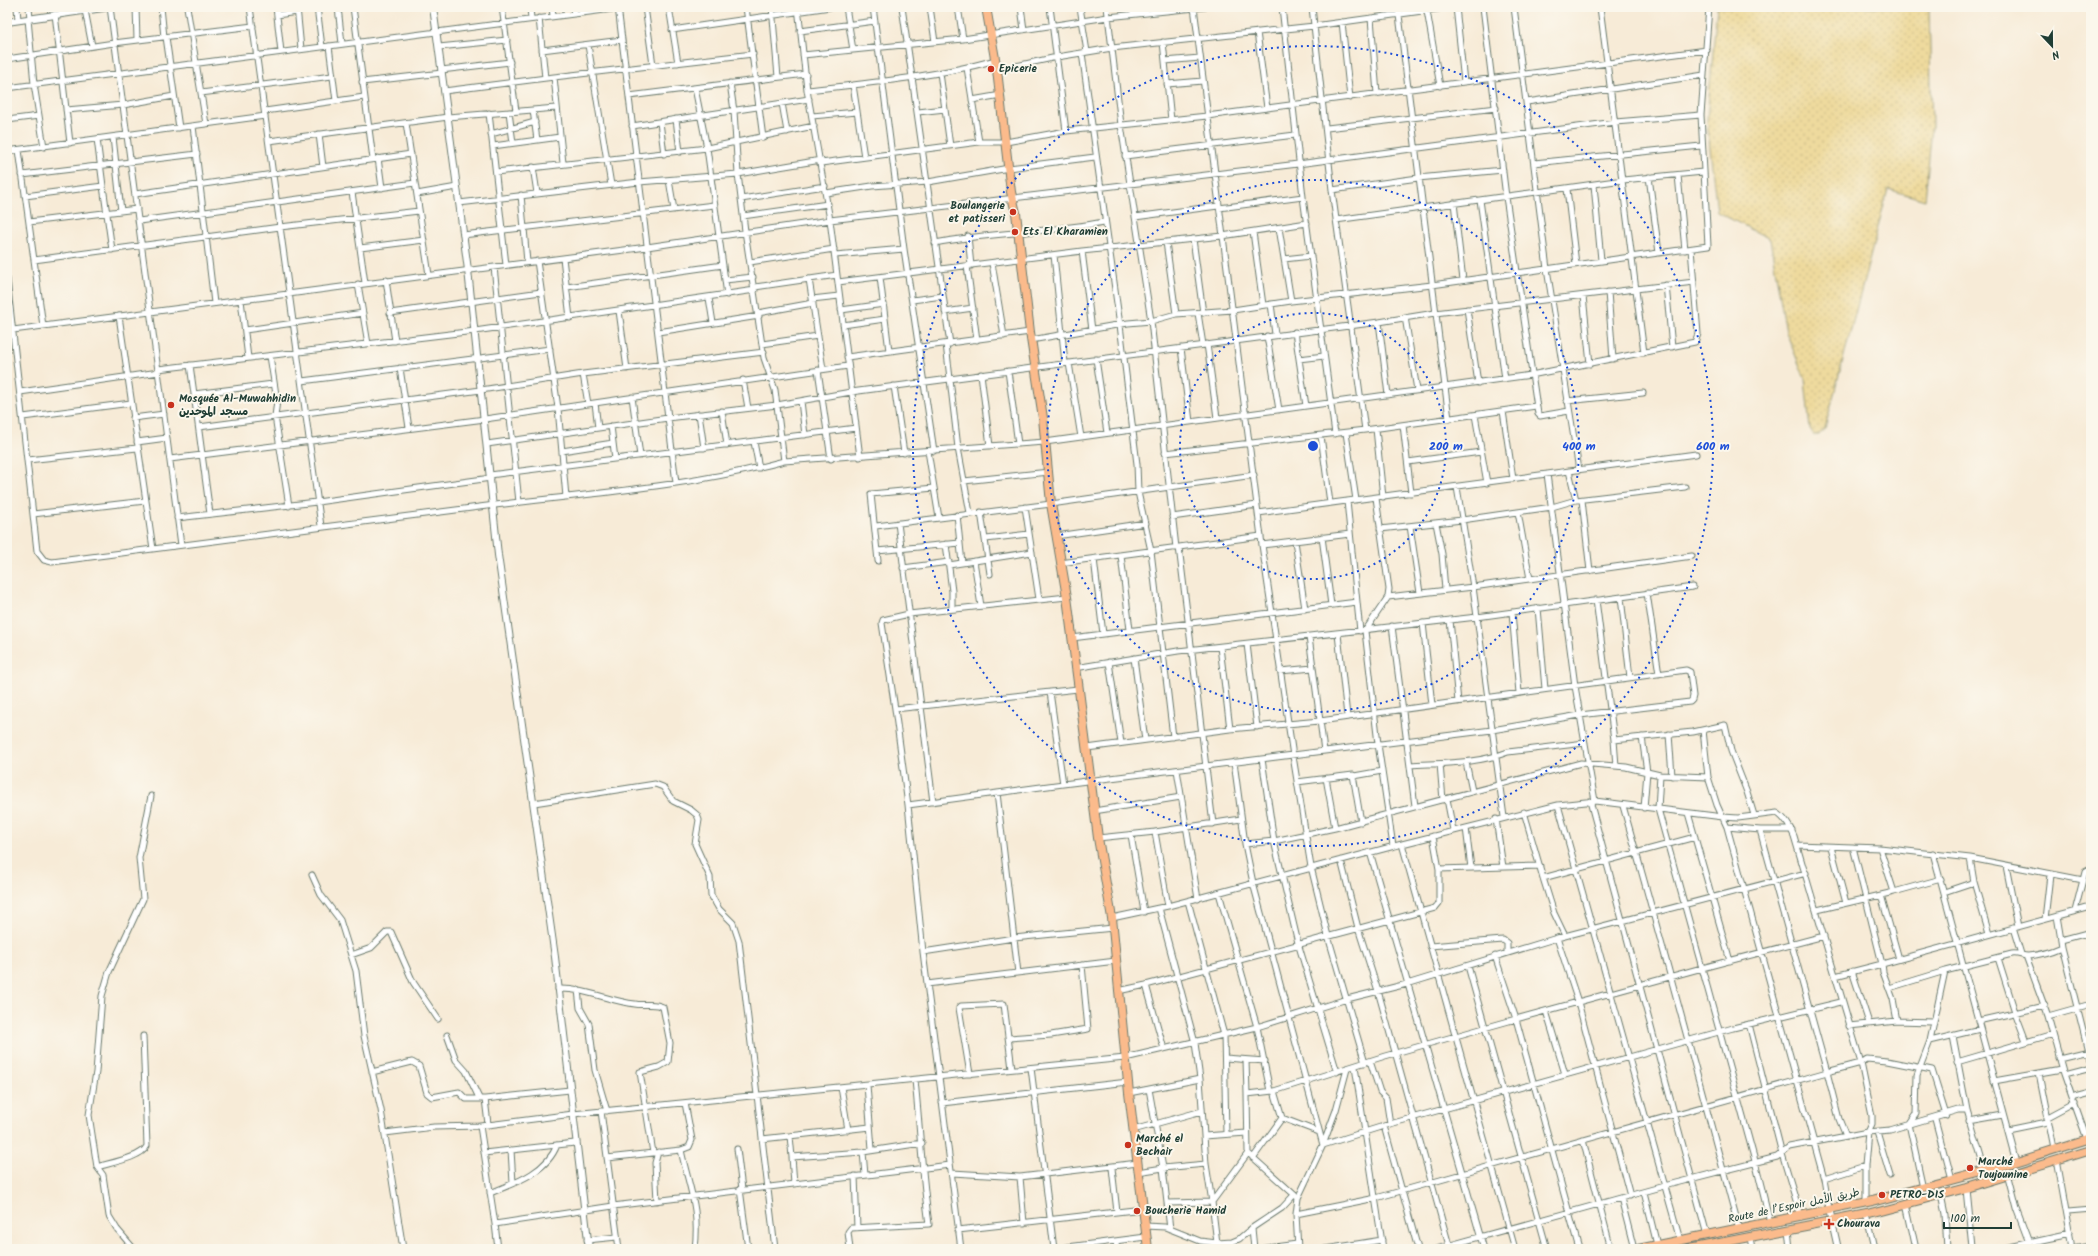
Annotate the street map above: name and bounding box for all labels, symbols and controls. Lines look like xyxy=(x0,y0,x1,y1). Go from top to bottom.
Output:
north arrow xyxy=(2032,26,2072,66)
text: N xyxy=(2049,45,2062,64)
place label: Epicerie xyxy=(999,60,1037,78)
marker: Epicerie xyxy=(986,64,996,74)
place label: Boulangerie et patisseri xyxy=(949,197,1006,228)
marker: Boulangerie et patisseri xyxy=(1008,207,1018,217)
place label: Ets El Kharamien xyxy=(1023,223,1108,241)
marker: Ets El Kharamien xyxy=(1010,227,1020,237)
place label: Mosquée Al-Muwahhidin مسجد الموحدين xyxy=(179,390,296,421)
marker: Mosquée Al-Muwahhidin مسجد الموحدين xyxy=(166,400,176,410)
text: 200 m xyxy=(1429,437,1463,456)
text: 400 m xyxy=(1562,437,1596,456)
text: 600 m xyxy=(1696,437,1730,456)
centre of rings xyxy=(1306,439,1320,453)
place label: Marché el Bechair xyxy=(1136,1130,1183,1161)
marker: Marché el Bechair xyxy=(1123,1140,1133,1150)
place label: Marché Toujounine xyxy=(1978,1153,2029,1184)
marker: Marché Toujounine xyxy=(1965,1163,1975,1173)
street label: Route de l’Espoir طريق الأمل xyxy=(1727,1183,1861,1229)
place label: PETRO-DIS xyxy=(1890,1186,1945,1204)
marker: PETRO-DIS xyxy=(1877,1190,1887,1200)
place label: Boucherie Hamid xyxy=(1145,1202,1227,1220)
scale bar xyxy=(1944,1204,2011,1230)
marker: Boucherie Hamid xyxy=(1132,1206,1142,1216)
text: 100 m xyxy=(1950,1209,1981,1228)
place label: Chourava xyxy=(1837,1215,1881,1233)
marker: Chourava xyxy=(1824,1219,1834,1229)

